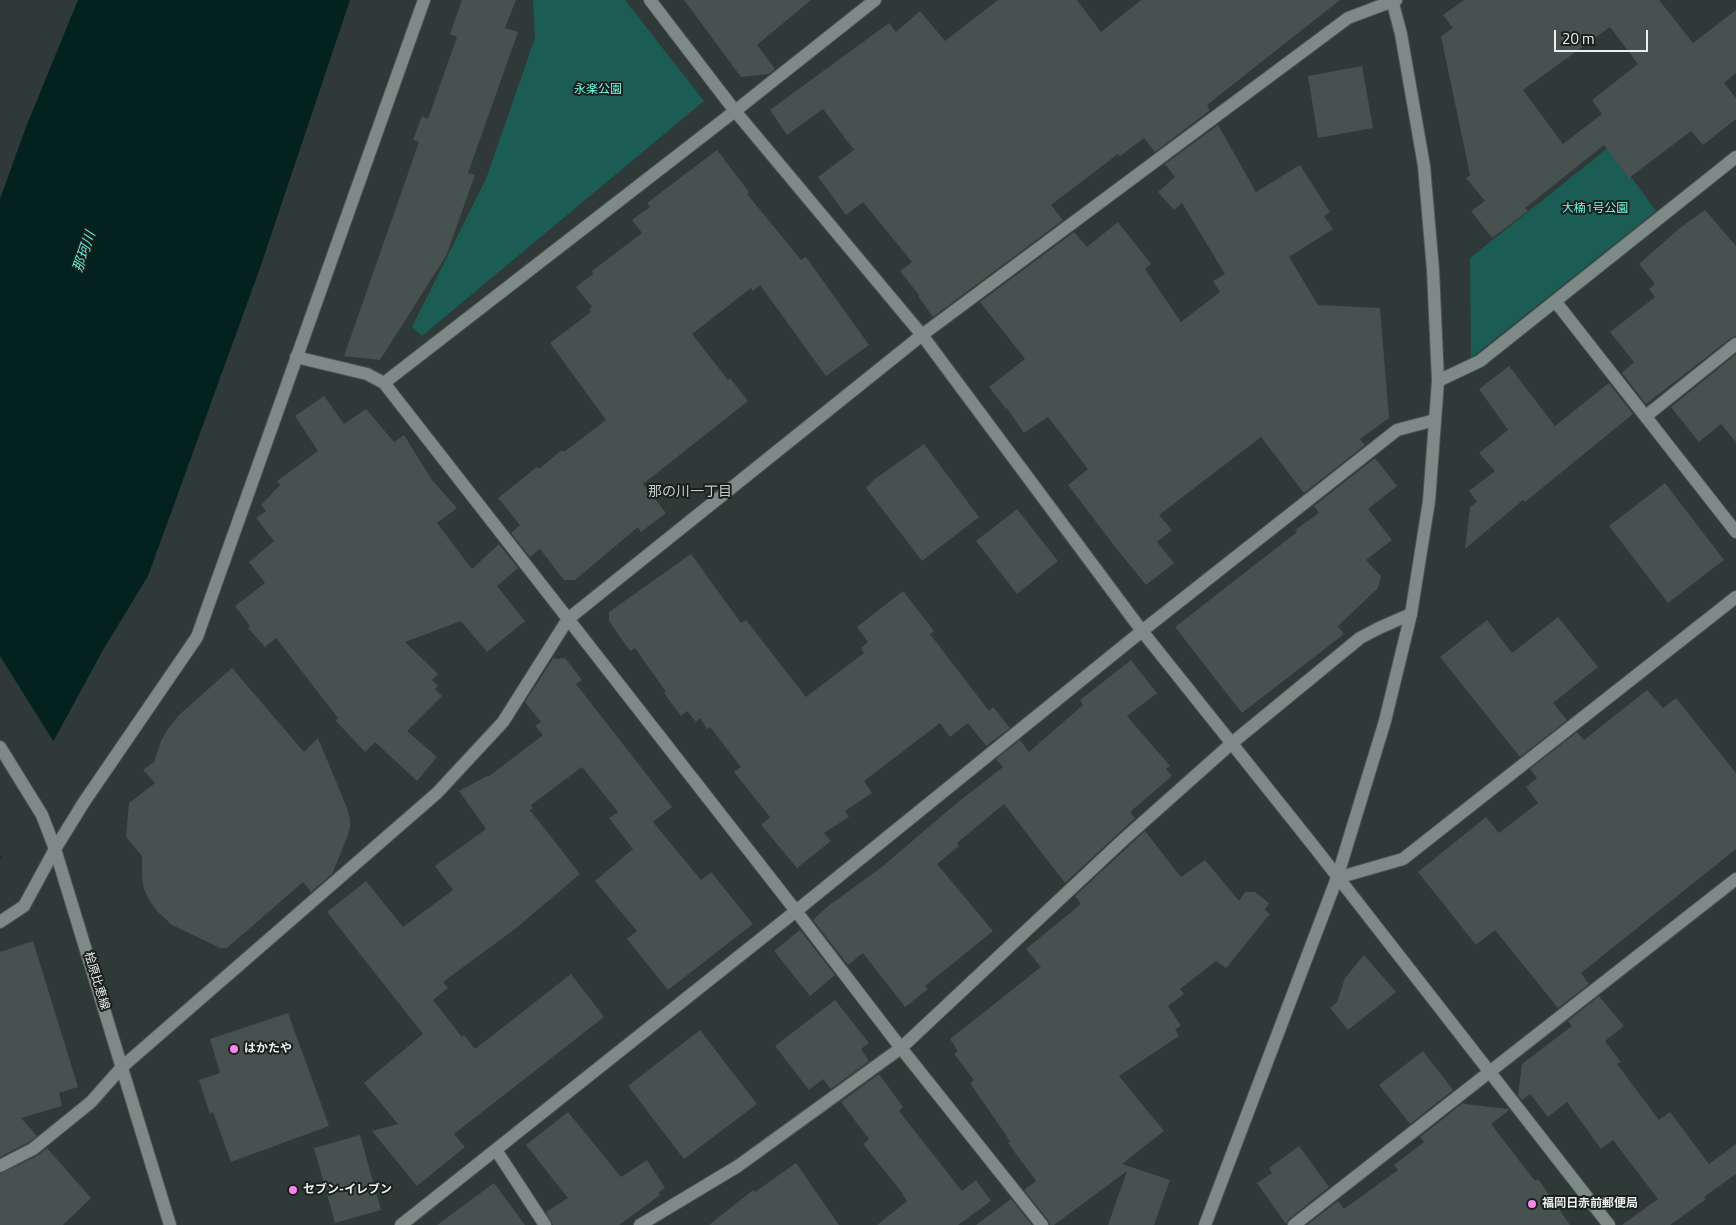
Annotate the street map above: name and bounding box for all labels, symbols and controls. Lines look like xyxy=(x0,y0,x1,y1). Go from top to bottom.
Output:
scale bar xyxy=(1556,20,1650,52)
text: 20 m xyxy=(1562,27,1595,50)
park label: 永楽公園 xyxy=(574,83,622,97)
park label: 大楠1号公園 xyxy=(1562,202,1628,216)
water label: 那珂川 xyxy=(70,229,100,275)
district label: 那の川一丁目 xyxy=(648,485,732,501)
street label: 桧原比恵線 xyxy=(80,950,112,1012)
place label: はかたや xyxy=(244,1042,292,1056)
marker: はかたや xyxy=(228,1043,240,1055)
place label: セブン-イレブン xyxy=(303,1183,392,1197)
marker: セブン-イレブン xyxy=(287,1184,299,1196)
place label: 福岡日赤前郵便局 xyxy=(1542,1197,1638,1211)
marker: 福岡日赤前郵便局 xyxy=(1526,1198,1538,1210)

